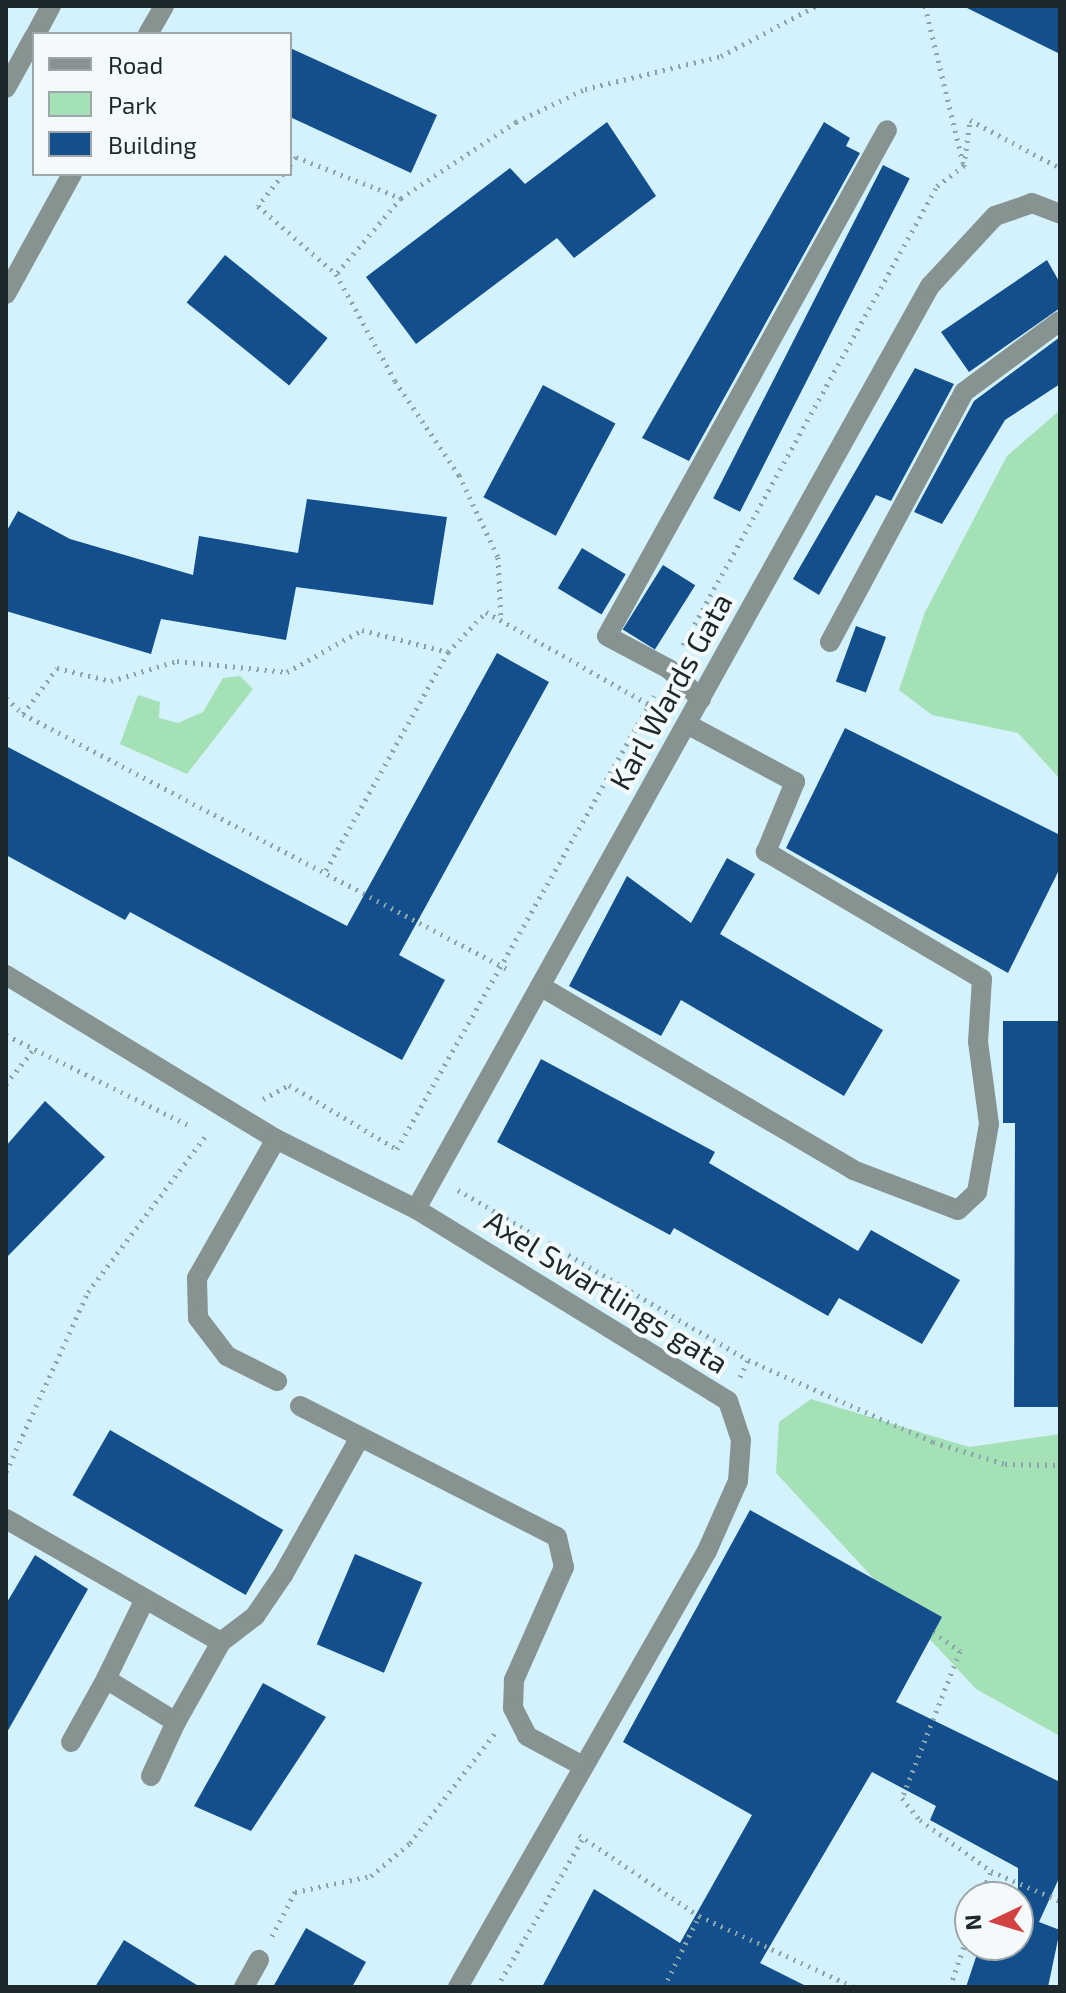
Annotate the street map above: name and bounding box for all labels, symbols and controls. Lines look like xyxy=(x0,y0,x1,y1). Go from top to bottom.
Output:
legend xyxy=(32,32,292,176)
text: Road xyxy=(108,50,163,79)
text: Park xyxy=(108,90,157,119)
text: Building xyxy=(108,130,197,159)
street label: Karl Wards Gata xyxy=(601,586,739,796)
street label: Axel Swartlings gata xyxy=(479,1201,735,1381)
north arrow xyxy=(954,1881,1034,1961)
text: N xyxy=(959,1914,986,1931)

